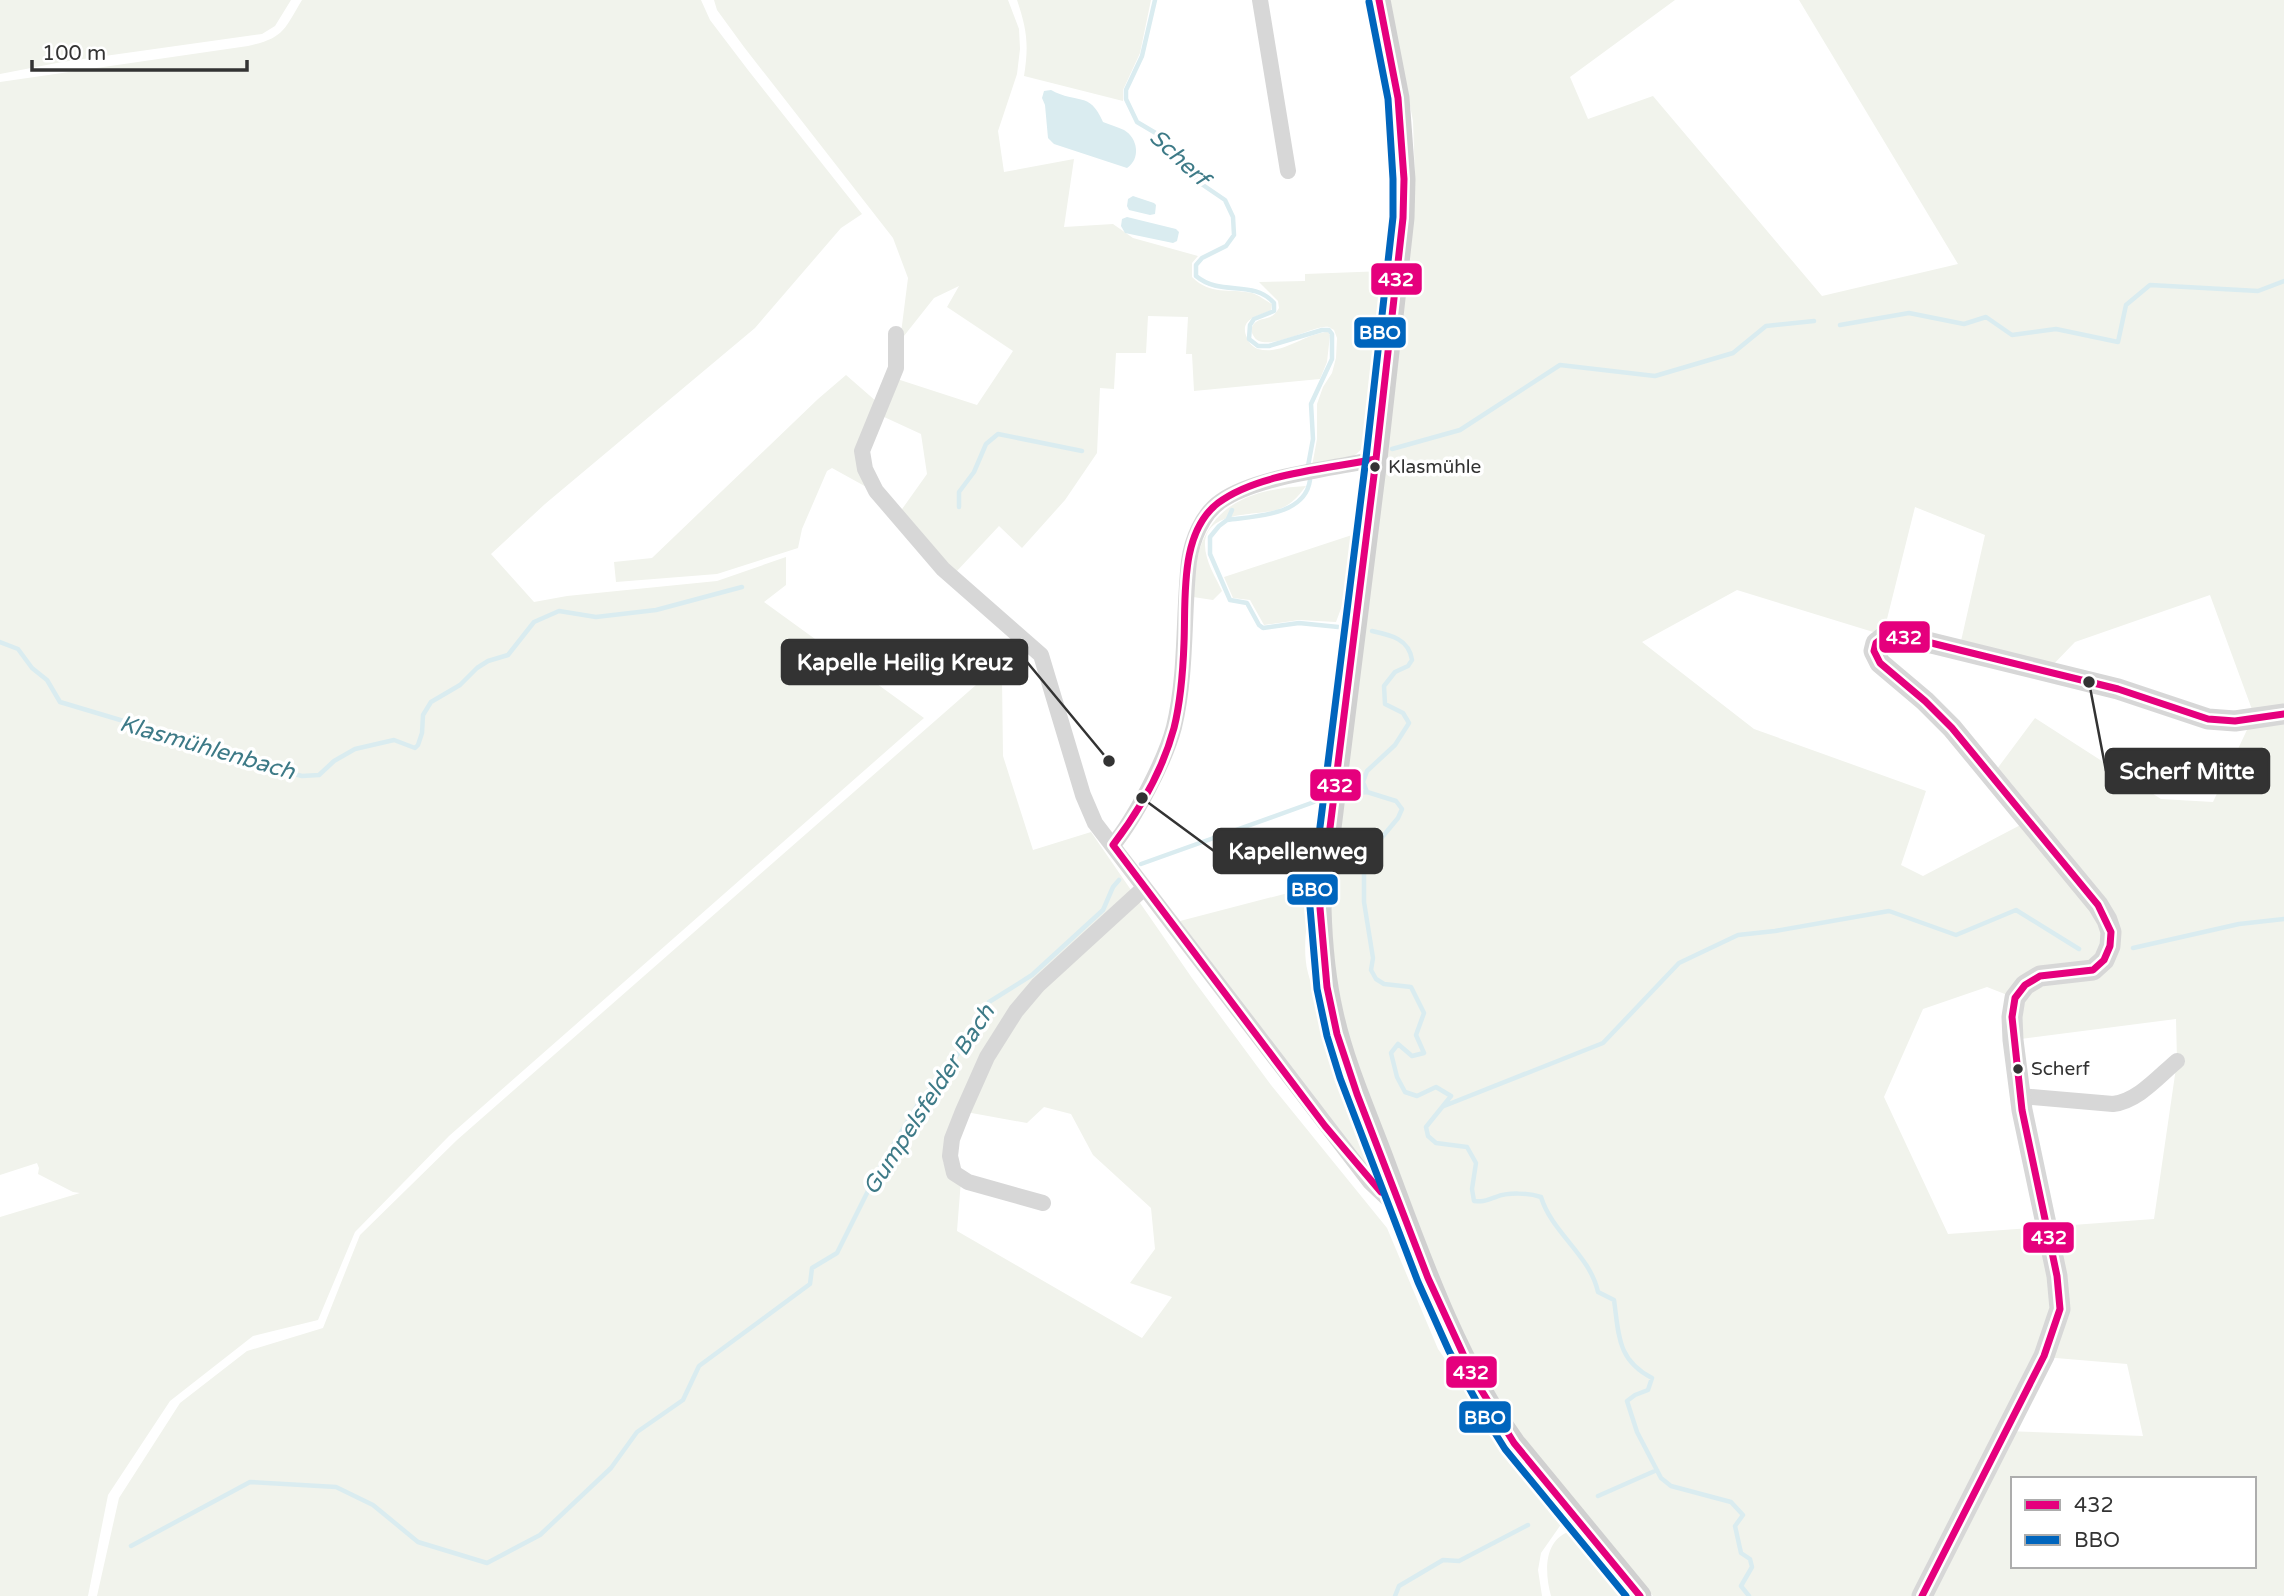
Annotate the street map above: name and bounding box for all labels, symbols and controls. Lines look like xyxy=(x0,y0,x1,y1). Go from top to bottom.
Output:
scale bar xyxy=(32,28,247,72)
text: 100 m xyxy=(42,41,106,66)
water label: Scherf xyxy=(1143,124,1218,195)
line badge: 432 xyxy=(1370,262,1423,296)
text: 432 xyxy=(1378,269,1414,291)
line badge: BBO xyxy=(1353,316,1407,349)
text: BBO xyxy=(1359,322,1401,344)
place label: Klasmühle xyxy=(1388,456,1481,478)
marker: Klasmühle xyxy=(1368,460,1382,474)
line badge: 432 xyxy=(1878,620,1931,654)
text: 432 xyxy=(1886,627,1922,649)
callout: Kapelle Heilig Kreuz xyxy=(782,640,1027,684)
text: Kapelle Heilig Kreuz xyxy=(797,649,1013,677)
water label: Klasmühlenbach xyxy=(116,710,299,787)
callout: Scherf Mitte xyxy=(2106,749,2269,793)
text: Scherf Mitte xyxy=(2119,758,2255,786)
line badge: 432 xyxy=(1309,768,1362,802)
text: 432 xyxy=(1317,775,1353,797)
callout: Kapellenweg xyxy=(1214,829,1382,873)
text: Kapellenweg xyxy=(1228,838,1368,866)
line badge: BBO xyxy=(1286,873,1339,906)
text: BBO xyxy=(1291,879,1333,901)
water label: Gumpelsfelder Bach xyxy=(857,999,1002,1200)
place label: Scherf xyxy=(2031,1058,2090,1080)
marker: Scherf xyxy=(2011,1062,2025,1076)
line badge: 432 xyxy=(2022,1221,2075,1254)
text: 432 xyxy=(2031,1227,2067,1249)
line badge: 432 xyxy=(1445,1355,1498,1389)
text: 432 xyxy=(1453,1362,1489,1384)
line badge: BBO xyxy=(1458,1400,1512,1434)
text: BBO xyxy=(1464,1407,1506,1429)
legend xyxy=(2011,1477,2256,1568)
text: 432 xyxy=(2074,1493,2114,1518)
text: BBO xyxy=(2074,1528,2120,1553)

